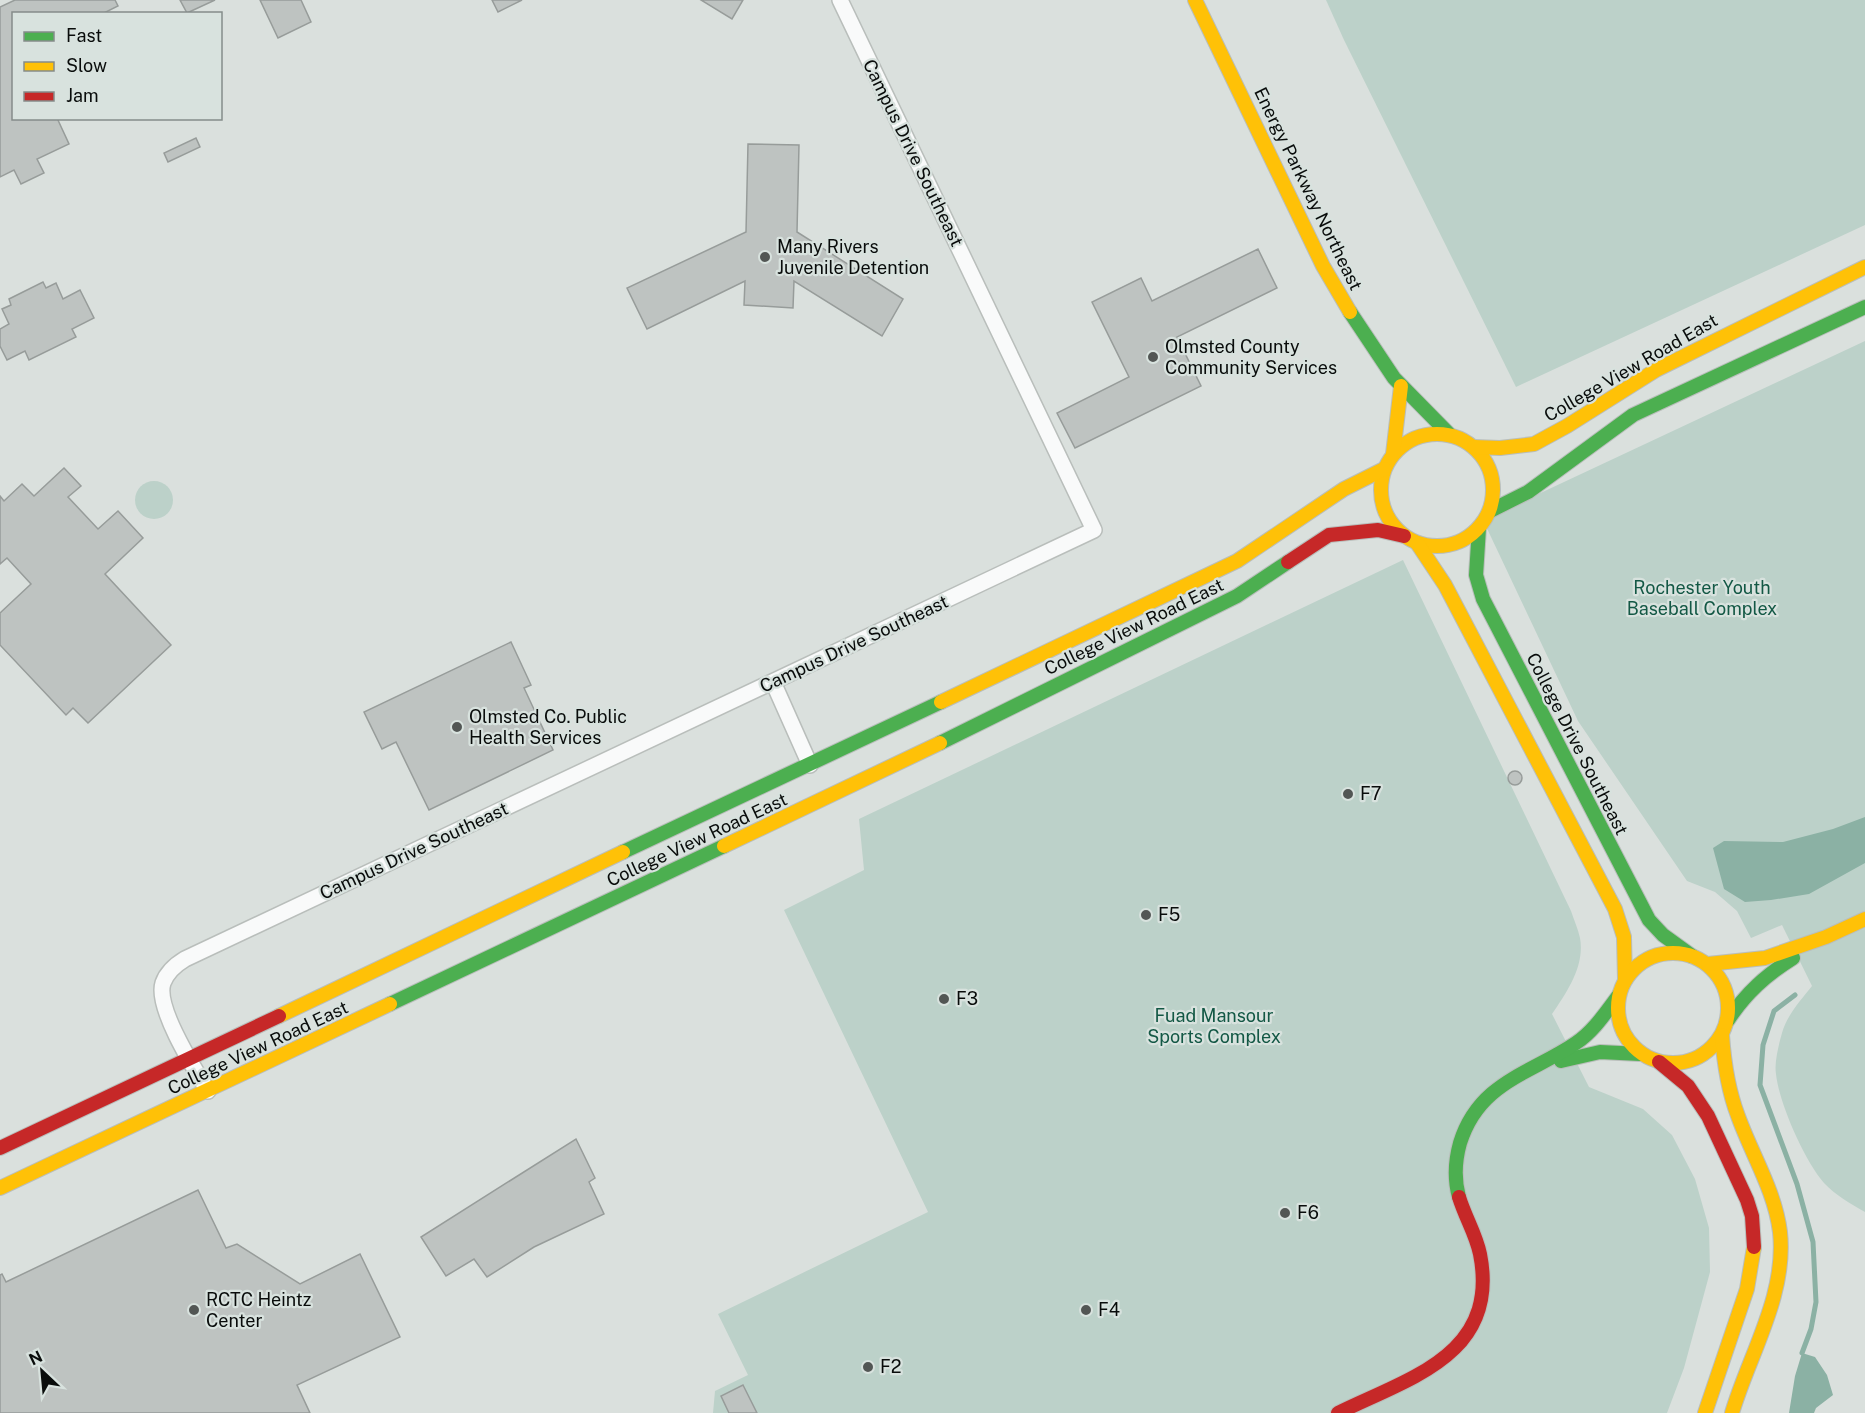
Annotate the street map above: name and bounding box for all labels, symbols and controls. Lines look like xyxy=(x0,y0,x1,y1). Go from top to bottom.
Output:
legend xyxy=(12,12,222,120)
text: Fast xyxy=(66,25,102,46)
text: Slow xyxy=(66,55,107,76)
street label: Campus Drive Southeast xyxy=(859,56,968,250)
street label: Energy Parkway Northeast xyxy=(1250,84,1367,294)
text: Jam xyxy=(66,85,99,106)
place label: Many Rivers Juvenile Detention xyxy=(777,236,929,278)
marker: Many Rivers Juvenile Detention xyxy=(758,250,772,264)
street label: College View Road East xyxy=(1540,309,1721,426)
place label: Olmsted County Community Services xyxy=(1165,336,1337,378)
marker: Olmsted County Community Services xyxy=(1146,350,1160,364)
street label: College View Road East xyxy=(1041,574,1227,679)
park label: Rochester Youth Baseball Complex xyxy=(1627,577,1777,619)
street label: Campus Drive Southeast xyxy=(756,591,951,697)
street label: College Drive Southeast xyxy=(1522,649,1633,838)
place label: Olmsted Co. Public Health Services xyxy=(469,706,627,748)
marker: Olmsted Co. Public Health Services xyxy=(450,720,464,734)
place label: F7 xyxy=(1360,783,1382,804)
marker: F7 xyxy=(1341,787,1355,801)
street label: College View Road East xyxy=(603,788,790,891)
street label: Campus Drive Southeast xyxy=(316,798,511,904)
place label: F5 xyxy=(1158,904,1180,925)
marker: F5 xyxy=(1139,908,1153,922)
place label: F3 xyxy=(956,988,978,1009)
marker: F3 xyxy=(937,992,951,1006)
street label: College View Road East xyxy=(164,996,351,1099)
park label: Fuad Mansour Sports Complex xyxy=(1147,1005,1281,1047)
place label: F6 xyxy=(1297,1202,1319,1223)
marker: F6 xyxy=(1278,1206,1292,1220)
place label: RCTC Heintz Center xyxy=(206,1289,311,1331)
place label: F4 xyxy=(1098,1299,1120,1320)
marker: RCTC Heintz Center xyxy=(187,1303,201,1317)
marker: F4 xyxy=(1079,1303,1093,1317)
north arrow xyxy=(12,1341,72,1401)
text: N xyxy=(26,1347,45,1369)
place label: F2 xyxy=(880,1356,901,1377)
marker: F2 xyxy=(861,1360,875,1374)

